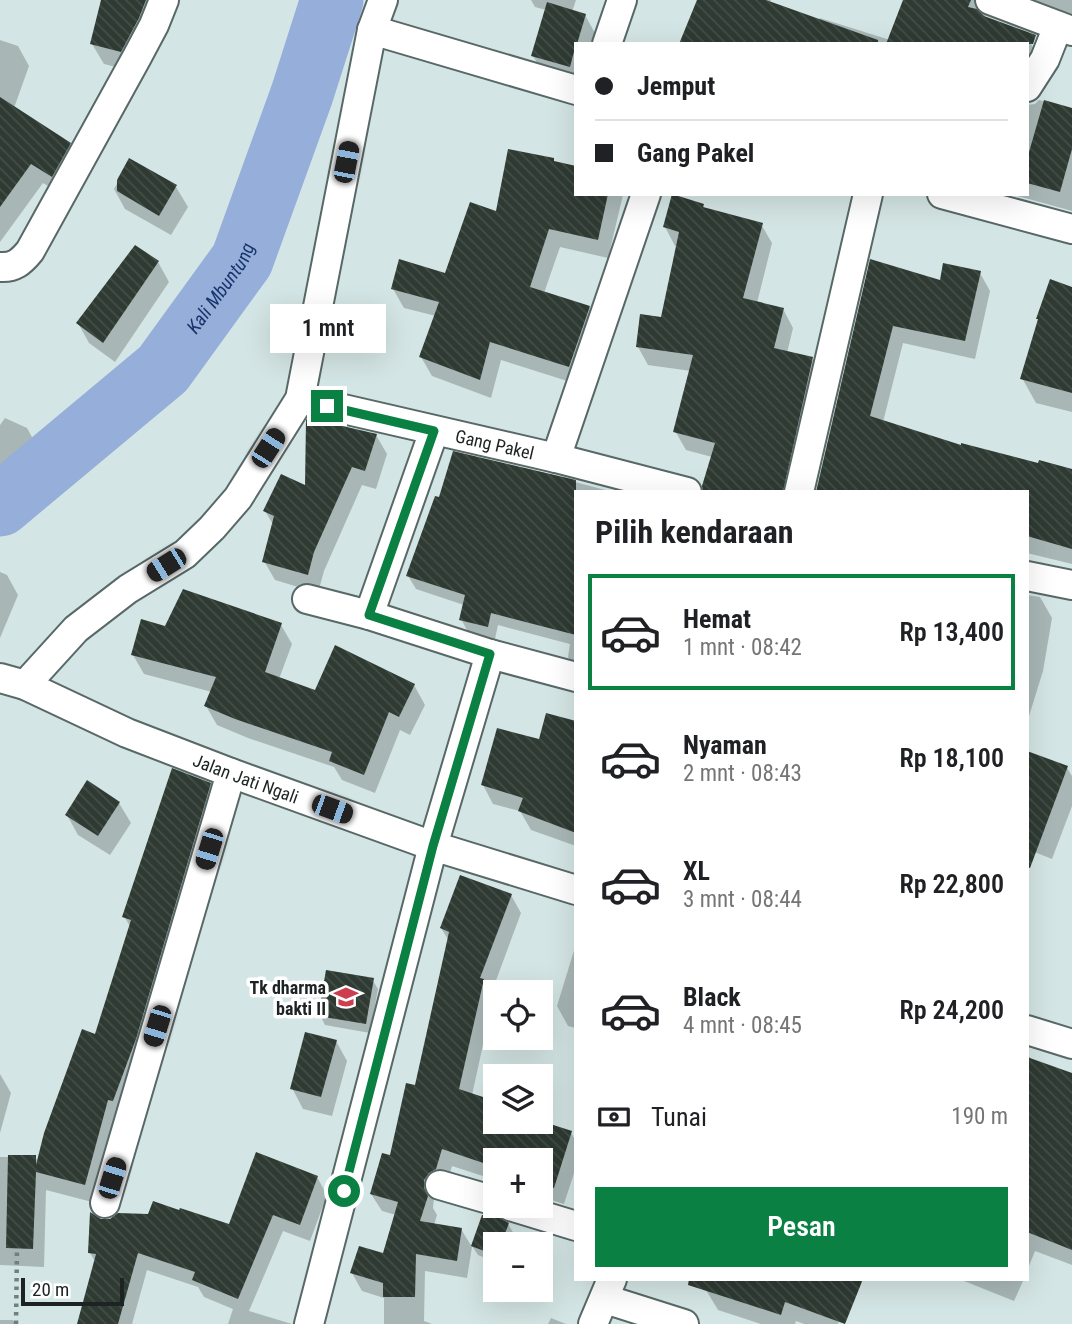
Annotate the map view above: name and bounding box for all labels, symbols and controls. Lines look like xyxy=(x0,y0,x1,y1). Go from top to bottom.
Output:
text: Jemput xyxy=(637,71,715,101)
text: Gang Pakel xyxy=(637,138,754,168)
car xyxy=(332,139,361,185)
water label: Kali Mbuntung xyxy=(181,240,259,338)
callout: 1 mnt xyxy=(269,304,385,354)
text: 1 mnt xyxy=(302,315,354,342)
route end xyxy=(311,390,343,422)
car xyxy=(248,425,289,471)
street label: Gang Pakel xyxy=(454,425,536,463)
text: Pilih kendaraan xyxy=(595,513,794,551)
car xyxy=(143,545,190,585)
icon: car xyxy=(599,601,662,664)
text: Hemat xyxy=(683,604,751,634)
text: Rp 13,400 xyxy=(899,617,1004,647)
text: 1 mnt · 08:42 xyxy=(683,634,802,661)
icon: car xyxy=(599,727,662,790)
text: Nyaman xyxy=(683,730,767,760)
text: Rp 18,100 xyxy=(899,743,1004,773)
street label: Jalan Jati Ngali xyxy=(190,749,302,807)
text: 2 mnt · 08:43 xyxy=(683,760,802,787)
car xyxy=(309,792,356,826)
car xyxy=(193,826,226,872)
icon: car xyxy=(599,853,662,916)
text: XL xyxy=(683,856,710,886)
text: Rp 22,800 xyxy=(899,869,1004,899)
text: 3 mnt · 08:44 xyxy=(683,886,802,913)
place label: Tk dharma bakti II xyxy=(249,977,326,1019)
icon: car xyxy=(599,979,662,1042)
map controls xyxy=(483,980,553,1302)
button: locate xyxy=(483,980,553,1050)
text: Black xyxy=(683,982,741,1012)
school or university icon: Tk dharma bakti II xyxy=(332,983,360,1011)
text: Rp 24,200 xyxy=(899,995,1004,1025)
car xyxy=(141,1003,174,1049)
text: 4 mnt · 08:45 xyxy=(683,1012,802,1039)
button: layers xyxy=(483,1064,553,1134)
icon: cash xyxy=(595,1098,633,1136)
text: Tunai xyxy=(651,1102,707,1132)
text: 190 m xyxy=(951,1103,1008,1130)
button: + xyxy=(483,1148,553,1218)
car xyxy=(96,1155,129,1201)
route start xyxy=(328,1175,360,1207)
button: Pesan xyxy=(595,1187,1008,1267)
button: − xyxy=(483,1232,553,1302)
scale bar xyxy=(21,1275,124,1307)
text: 20 m xyxy=(32,1278,69,1301)

